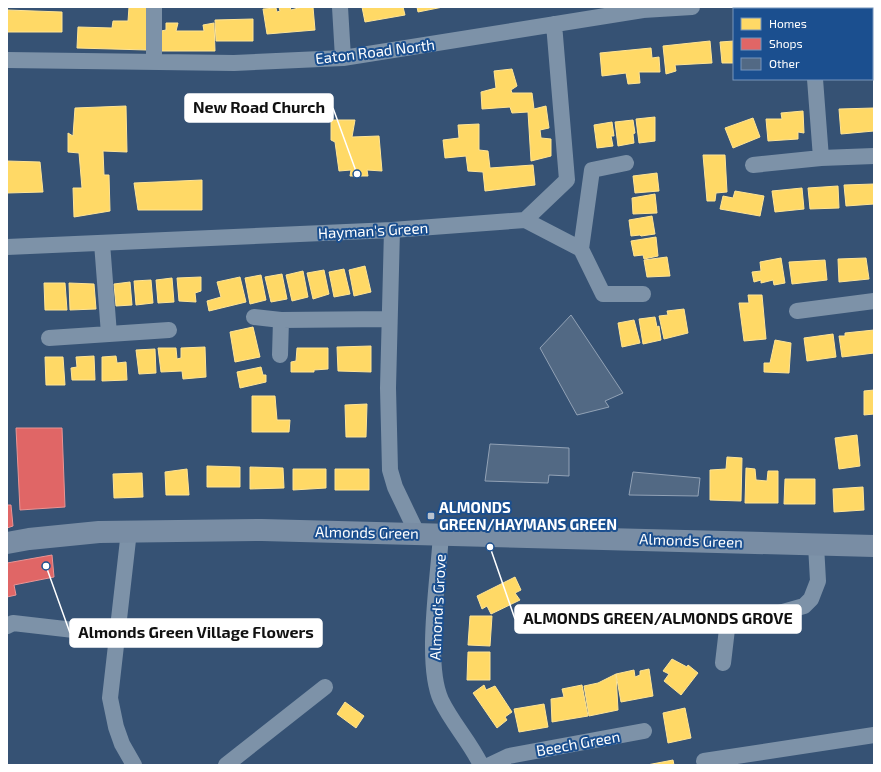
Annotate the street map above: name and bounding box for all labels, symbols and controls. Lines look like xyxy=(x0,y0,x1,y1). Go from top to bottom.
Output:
legend xyxy=(733,8,873,80)
text: Homes xyxy=(769,16,807,30)
street label: Eaton Road North xyxy=(314,35,436,67)
text: Shops xyxy=(769,36,803,50)
text: Other xyxy=(769,56,800,70)
callout: New Road Church xyxy=(185,94,333,122)
text: New Road Church xyxy=(193,97,325,116)
street label: Hayman's Green xyxy=(317,218,429,242)
place label: ALMONDS GREEN/HAYMANS GREEN xyxy=(439,498,617,533)
marker: ALMONDS GREEN/HAYMANS GREEN xyxy=(426,511,436,521)
street label: Almonds Green xyxy=(315,522,419,542)
street label: Almonds Green xyxy=(639,529,743,551)
street label: Almond's Grove xyxy=(425,553,449,661)
callout: ALMONDS GREEN/ALMONDS GROVE xyxy=(515,605,801,633)
text: ALMONDS GREEN/ALMONDS GROVE xyxy=(523,608,793,627)
callout: Almonds Green Village Flowers xyxy=(70,619,322,647)
text: Almonds Green Village Flowers xyxy=(78,622,314,641)
street label: Beech Green xyxy=(535,727,621,759)

